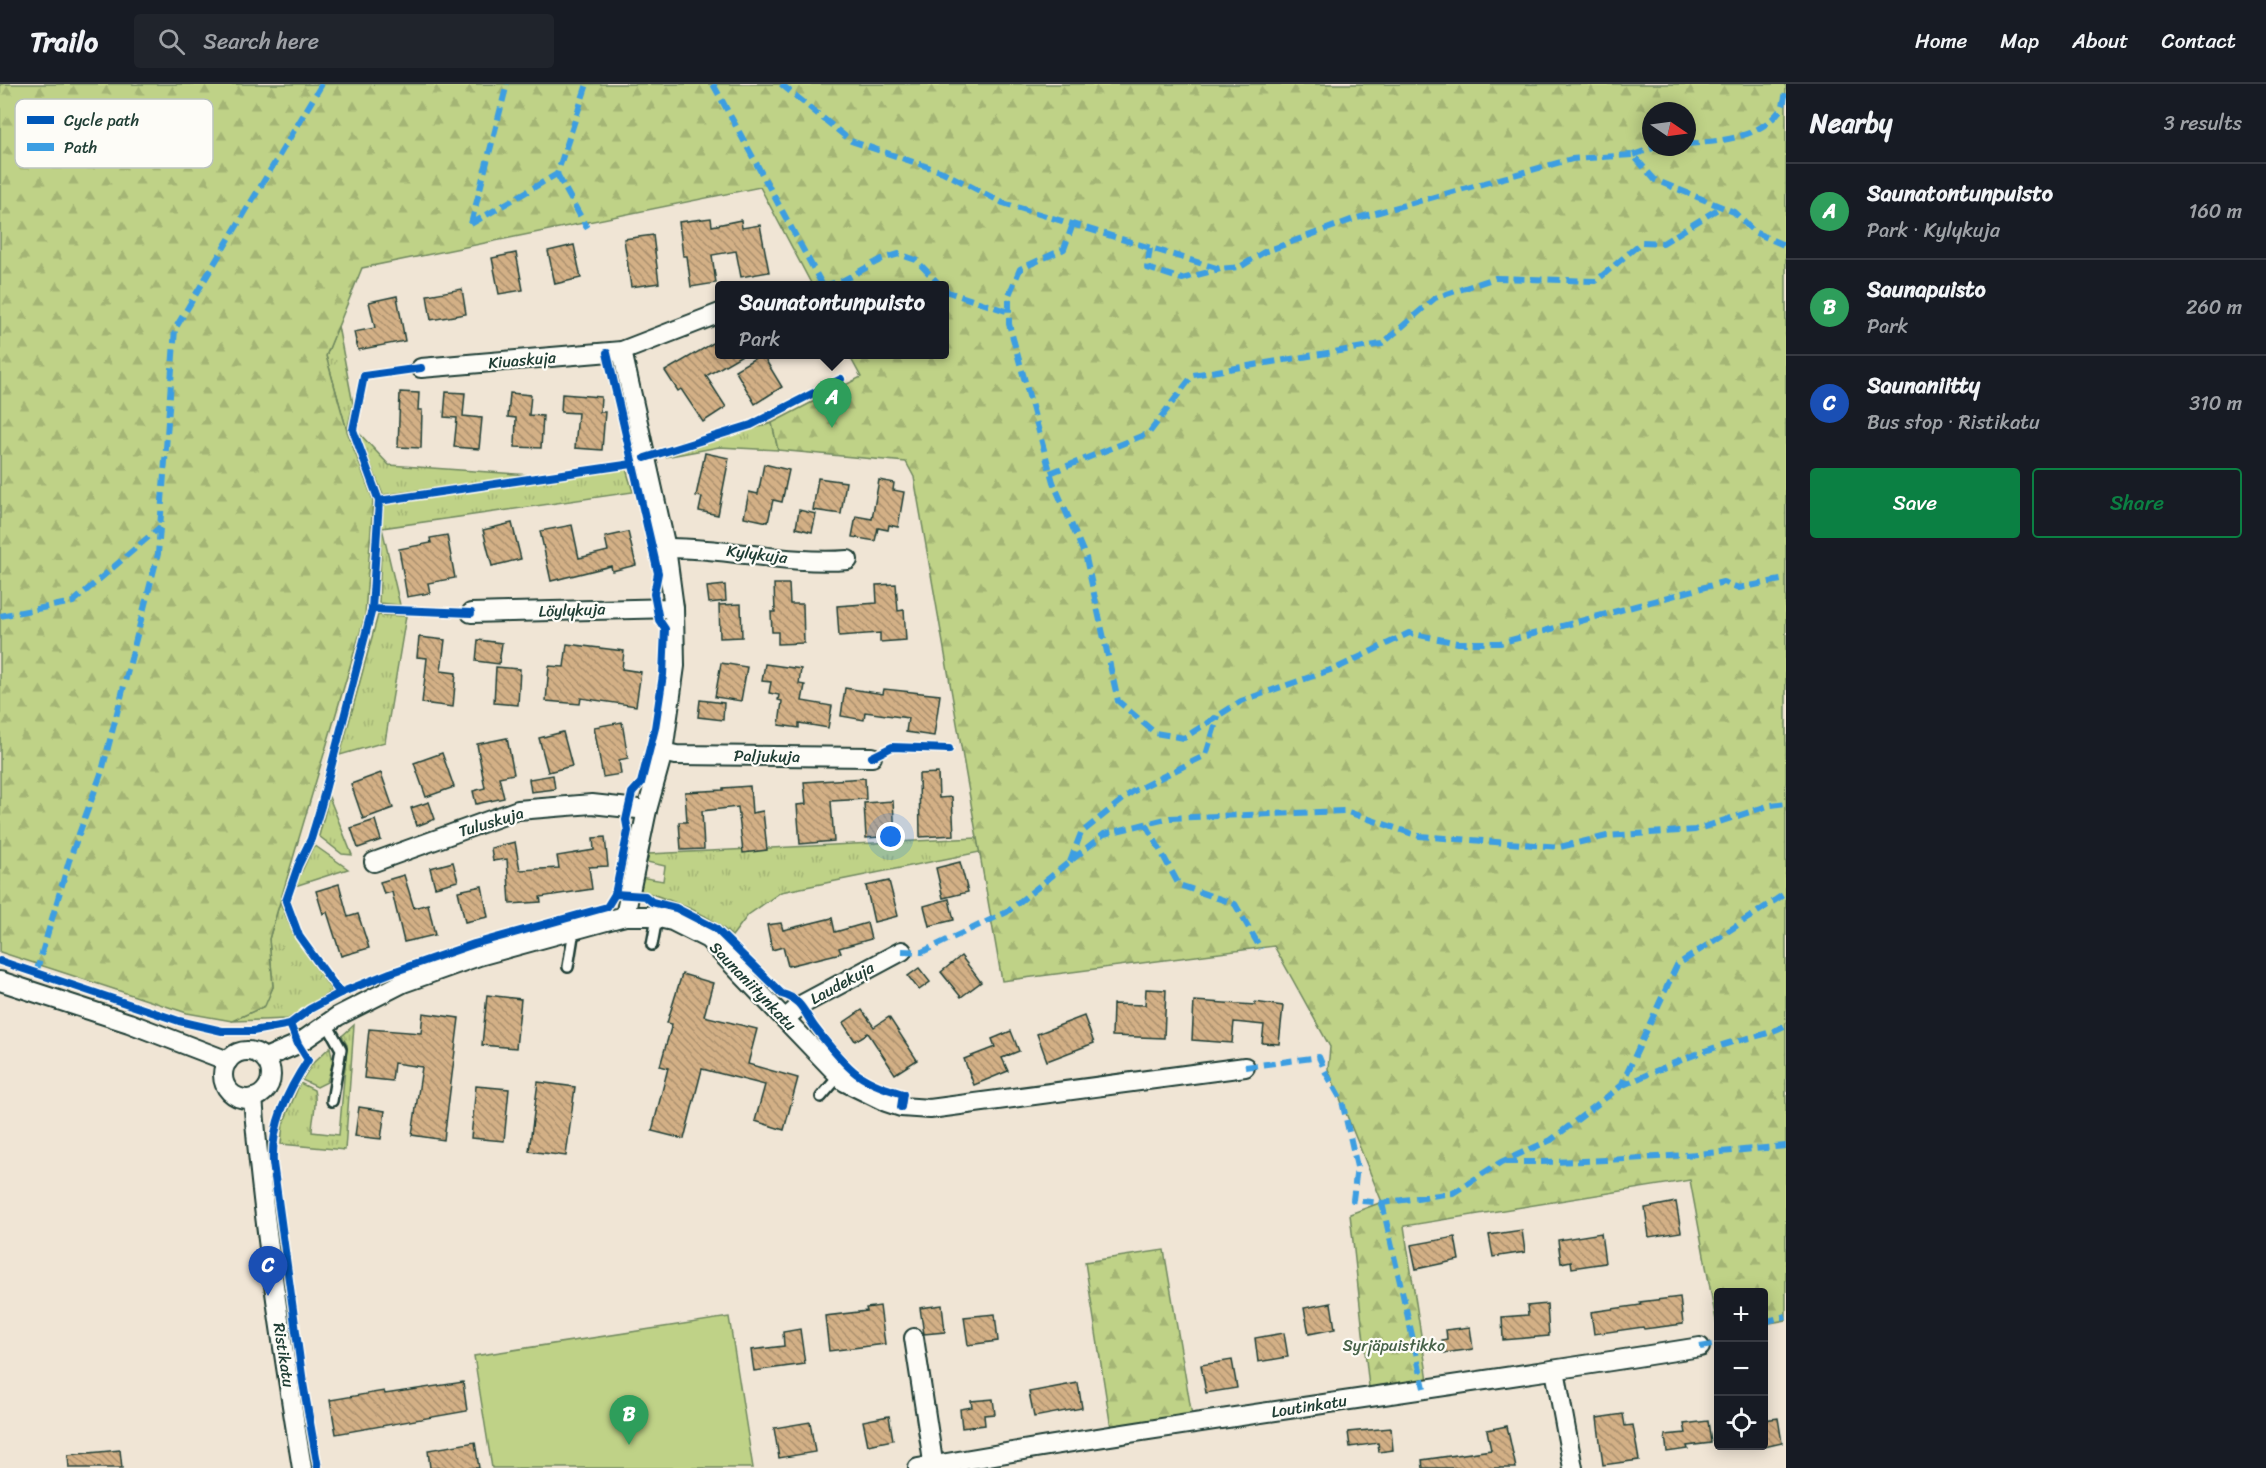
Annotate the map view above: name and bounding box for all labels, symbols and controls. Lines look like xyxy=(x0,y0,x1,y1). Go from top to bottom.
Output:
search box xyxy=(134,14,554,68)
text: Trailo xyxy=(30,17,98,66)
text: Search here xyxy=(203,22,319,61)
text: Home xyxy=(1915,22,1967,60)
text: Map xyxy=(2000,22,2039,60)
text: About xyxy=(2072,22,2129,60)
text: Contact xyxy=(2162,22,2236,60)
icon: search xyxy=(155,25,188,58)
legend xyxy=(15,99,213,168)
text: Nearby xyxy=(1810,100,1892,146)
north arrow xyxy=(1642,102,1696,156)
text: Cycle path xyxy=(64,106,139,135)
text: 3 results xyxy=(2164,106,2242,141)
text: Path xyxy=(64,133,97,162)
text: Saunatontunpuisto xyxy=(1867,174,2053,213)
text: A xyxy=(1823,194,1836,229)
text: 160 m xyxy=(2189,194,2242,229)
text: Park · Kylykuja xyxy=(1867,213,2000,248)
text: Saunapuisto xyxy=(1867,270,1986,309)
popup xyxy=(715,281,949,359)
text: Saunatontunpuisto xyxy=(739,283,925,322)
text: B xyxy=(1823,290,1836,325)
text: 260 m xyxy=(2186,290,2242,325)
text: Park xyxy=(1867,309,1908,344)
text: Park xyxy=(739,322,780,357)
street label: Kiuaskuja xyxy=(487,343,558,377)
text: Saunaniitty xyxy=(1867,366,1980,405)
pin: A xyxy=(812,378,852,428)
text: C xyxy=(1823,386,1836,421)
text: 310 m xyxy=(2189,386,2242,421)
text: Bus stop · Ristikatu xyxy=(1867,405,2040,440)
button: Save xyxy=(1810,468,2020,538)
button: Share xyxy=(2032,468,2242,538)
street label: Kylykuja xyxy=(725,536,790,572)
street label: Löylykuja xyxy=(538,594,607,626)
street label: Paljukuja xyxy=(734,741,800,771)
street label: Tuluskuja xyxy=(455,798,527,846)
your location xyxy=(876,822,905,851)
street label: Saunaniitynkatu xyxy=(702,934,804,1038)
street label: Laudekuja xyxy=(804,953,880,1013)
pin: C xyxy=(248,1246,288,1296)
map controls xyxy=(1714,1288,1768,1450)
button: + xyxy=(1714,1288,1768,1342)
street label: Ristikatu xyxy=(265,1321,303,1390)
park label: Syrjäpuistikko xyxy=(1343,1331,1445,1360)
button: − xyxy=(1714,1342,1768,1396)
street label: Loutinkatu xyxy=(1269,1386,1349,1426)
pin: B xyxy=(610,1396,648,1445)
button: locate xyxy=(1714,1396,1768,1450)

